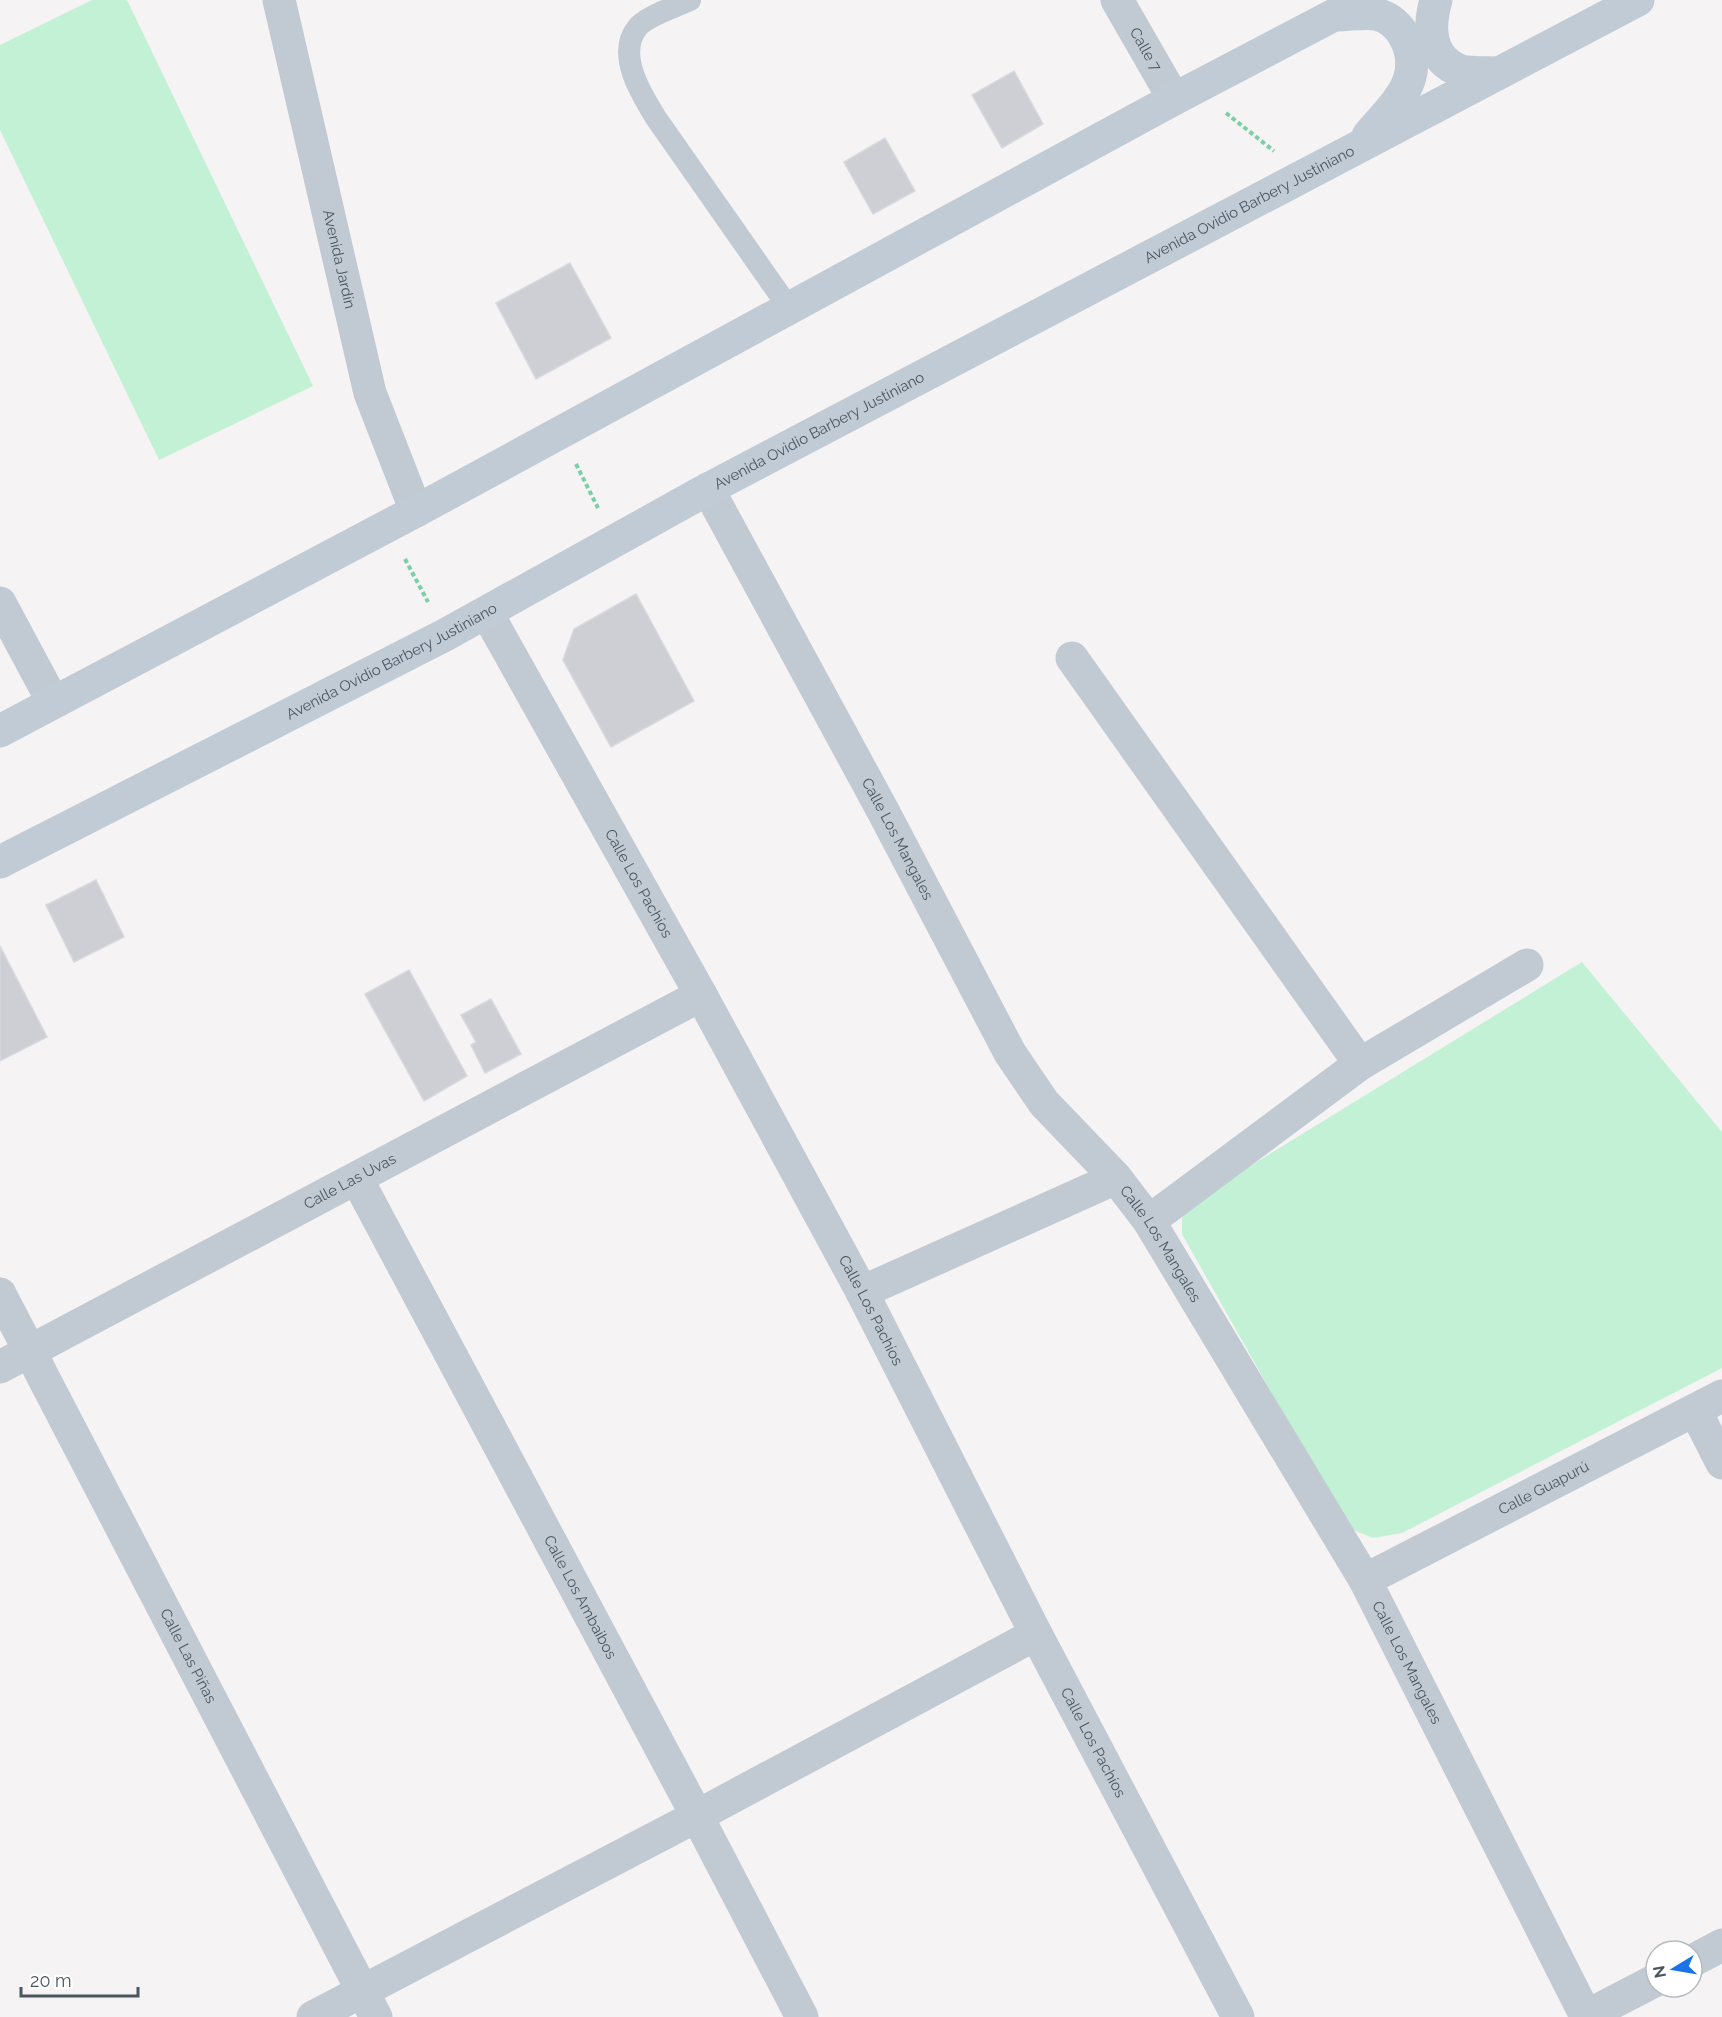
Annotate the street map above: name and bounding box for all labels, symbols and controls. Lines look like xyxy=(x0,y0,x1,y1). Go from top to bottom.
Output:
street label: Calle 7 xyxy=(1126,24,1165,74)
street label: Avenida Ovidio Barbery Justiniano xyxy=(1141,142,1358,267)
street label: Avenida Jardín xyxy=(319,208,359,310)
street label: Avenida Ovidio Barbery Justiniano xyxy=(711,368,927,493)
street label: Avenida Ovidio Barbery Justiniano xyxy=(283,599,500,723)
street label: Calle Los Mangales xyxy=(858,775,937,903)
street label: Calle Los Pachíos xyxy=(601,826,676,941)
street label: Calle Las Uvas xyxy=(301,1150,399,1213)
street label: Calle Los Mangales xyxy=(1116,1182,1205,1306)
street label: Calle Los Pachíos xyxy=(835,1252,907,1368)
street label: Calle Guapurú xyxy=(1495,1457,1592,1519)
street label: Calle Los Ambaibos xyxy=(540,1532,621,1662)
street label: Calle Los Mangales xyxy=(1368,1598,1446,1727)
street label: Calle Las Piñas xyxy=(156,1606,220,1706)
street label: Calle Los Pachíos xyxy=(1057,1684,1130,1801)
north arrow xyxy=(1644,1939,1704,1999)
scale bar xyxy=(21,1960,138,1998)
text: N xyxy=(1649,1964,1670,1980)
text: 20 m xyxy=(30,1970,72,1991)

